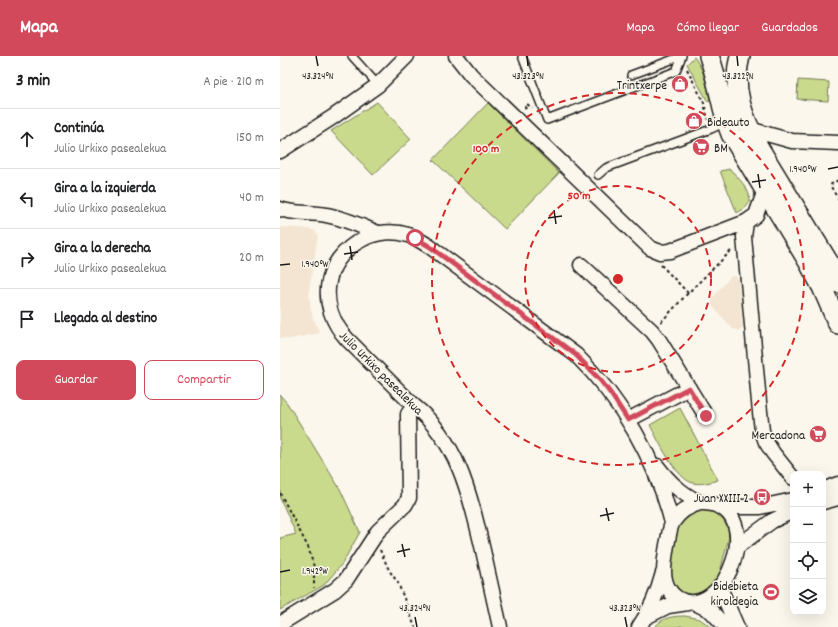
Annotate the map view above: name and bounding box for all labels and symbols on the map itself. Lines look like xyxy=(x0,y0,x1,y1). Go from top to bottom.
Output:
text: 43.324°N xyxy=(302,70,334,84)
text: 43.323°N xyxy=(512,70,544,84)
text: 43.322°N xyxy=(722,70,754,84)
shop icon: Trintxerpe xyxy=(670,74,690,94)
place label: Trintxerpe xyxy=(617,77,667,96)
shop icon: Bideauto xyxy=(684,111,704,131)
place label: Bideauto xyxy=(707,114,750,133)
supermarket icon: BM xyxy=(691,137,711,157)
place label: BM xyxy=(714,140,728,159)
text: 100 m xyxy=(473,141,499,158)
text: 1.940°W xyxy=(790,163,817,177)
text: 50 m xyxy=(567,188,591,205)
route start xyxy=(406,229,424,247)
text: 1.940°W xyxy=(302,258,329,272)
centre of rings xyxy=(611,272,625,286)
street label: Julio Urkixo pasealekua xyxy=(334,327,427,421)
route end xyxy=(697,407,715,425)
supermarket icon: Mercadona xyxy=(808,424,828,444)
place label: Mercadona xyxy=(752,427,806,446)
bus stop icon: Juan XXIII 2 xyxy=(752,487,772,507)
place label: Juan XXIII 2 xyxy=(694,490,749,509)
text: 1.942°W xyxy=(302,565,328,579)
place label: Bidebieta kiroldegia xyxy=(711,578,759,612)
sports icon: Bidebieta kiroldegia xyxy=(761,582,781,602)
text: 43.324°N xyxy=(399,602,431,616)
text: 43.323°N xyxy=(609,602,641,616)

